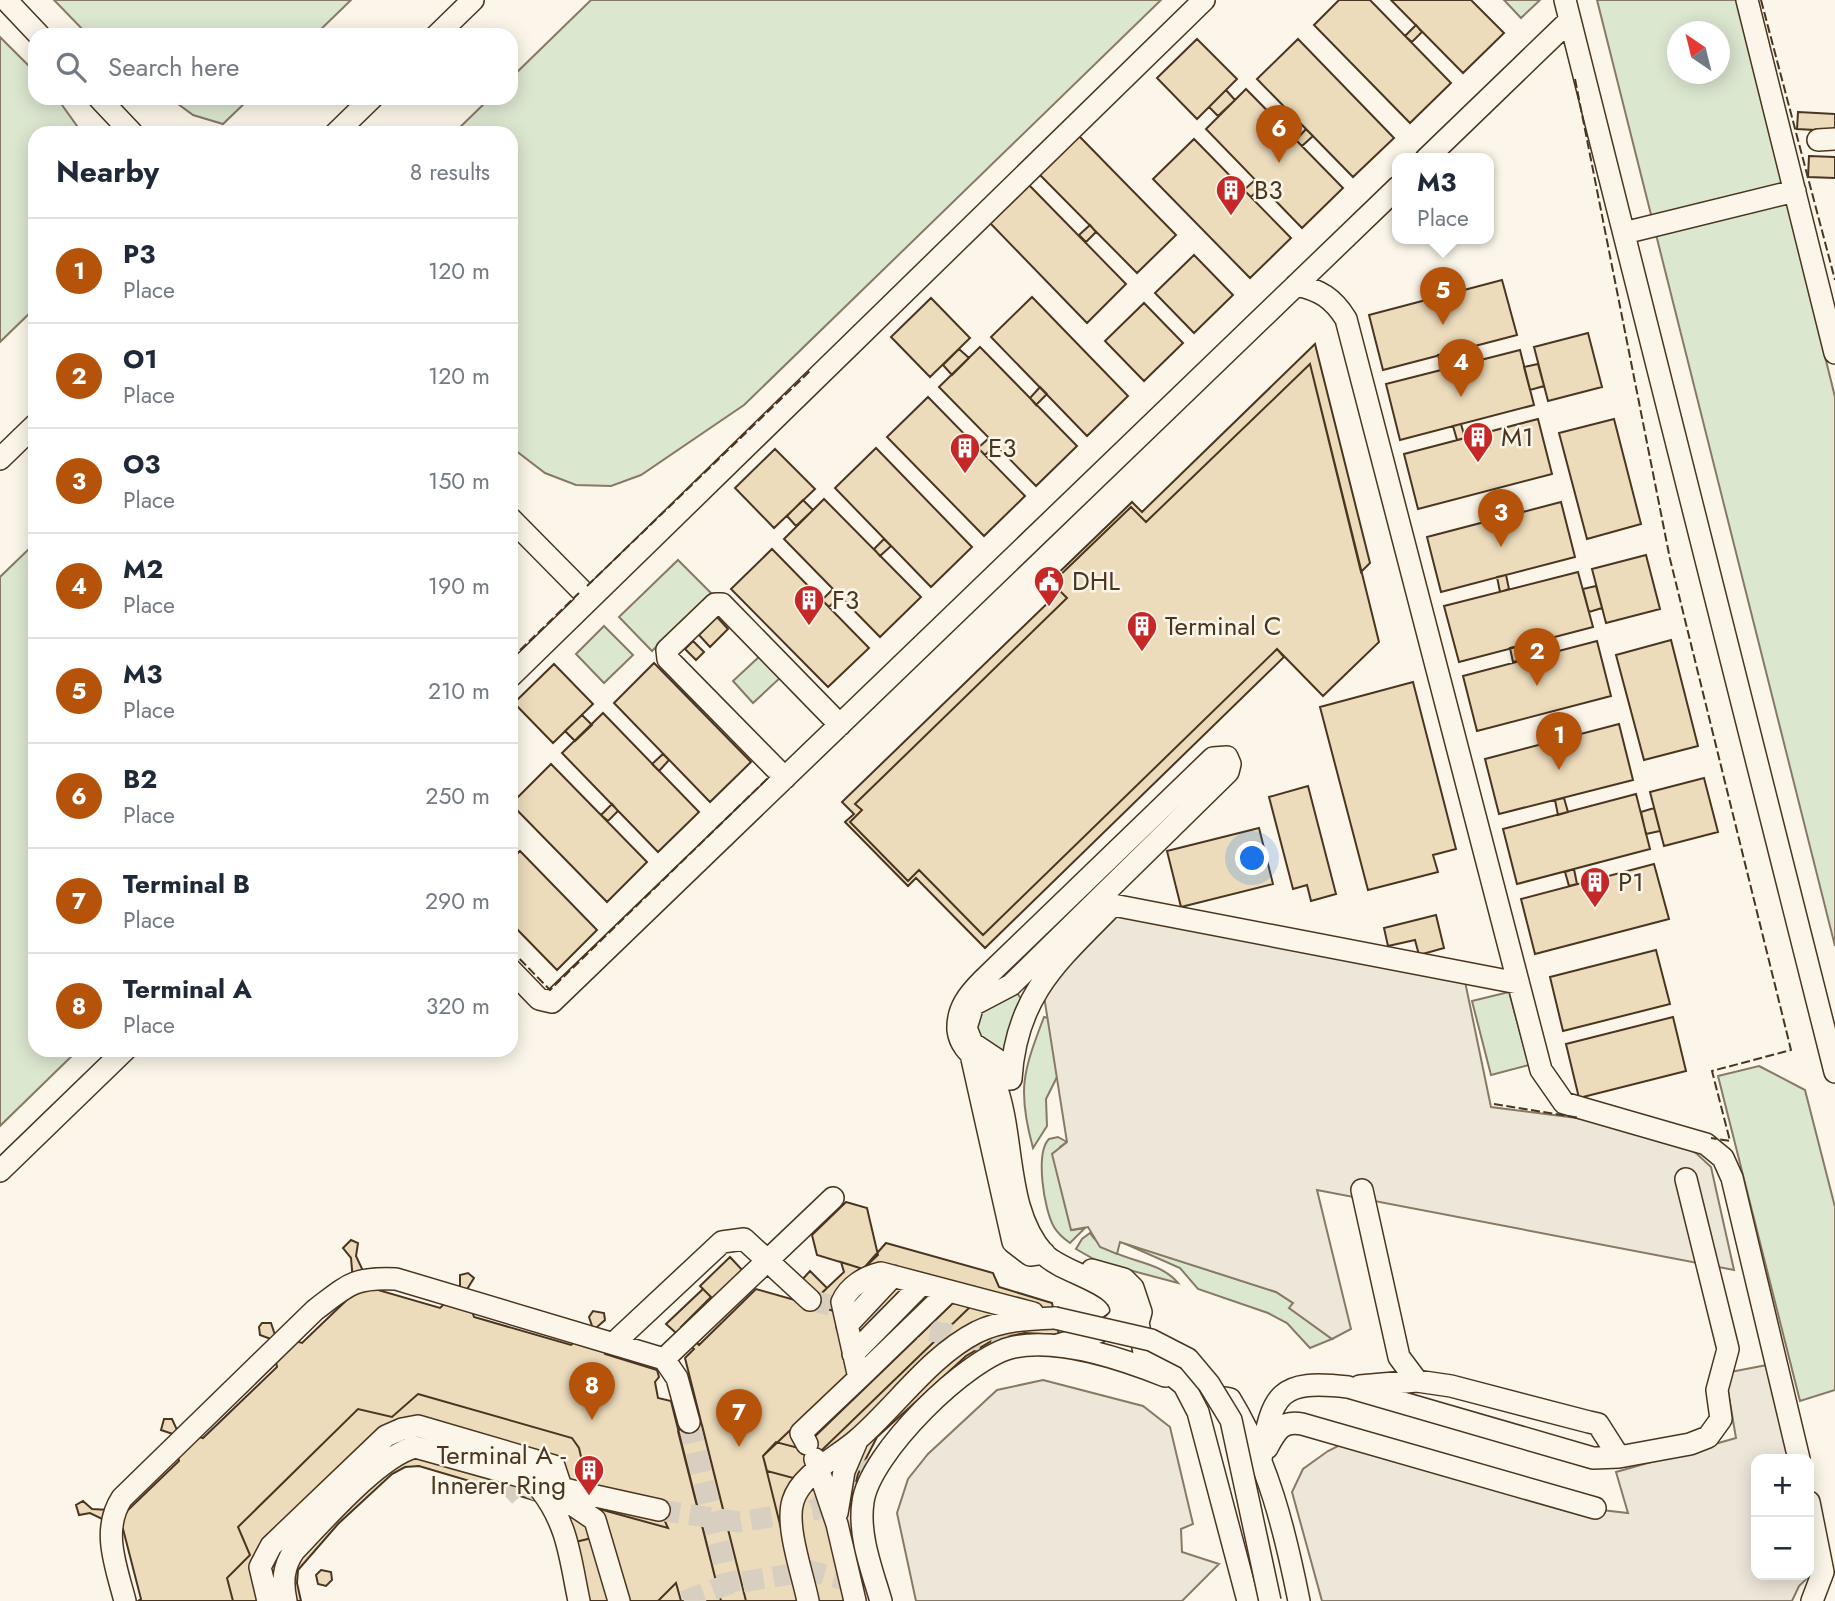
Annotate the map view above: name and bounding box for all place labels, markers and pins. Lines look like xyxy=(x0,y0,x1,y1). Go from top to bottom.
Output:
pin: 6 xyxy=(1256,105,1302,163)
place label: B3 xyxy=(1254,171,1283,209)
building icon: B3 xyxy=(1214,173,1248,217)
pin: 5 xyxy=(1420,267,1466,325)
pin: 4 xyxy=(1438,339,1484,397)
place label: M1 xyxy=(1501,418,1534,456)
building icon: M1 xyxy=(1461,420,1495,464)
place label: E3 xyxy=(988,429,1017,467)
building icon: E3 xyxy=(948,431,982,475)
pin: 3 xyxy=(1478,489,1524,547)
place label: DHL xyxy=(1072,562,1120,600)
public building icon: DHL xyxy=(1032,564,1066,608)
place label: F3 xyxy=(832,581,859,619)
building icon: F3 xyxy=(792,583,826,627)
place label: Terminal C xyxy=(1165,607,1282,645)
building icon: Terminal C xyxy=(1125,609,1159,653)
pin: 2 xyxy=(1514,628,1560,686)
pin: 1 xyxy=(1536,712,1582,770)
place label: P1 xyxy=(1618,863,1644,901)
building icon: P1 xyxy=(1578,865,1612,909)
pin: 8 xyxy=(569,1362,615,1420)
pin: 7 xyxy=(716,1389,762,1447)
place label: Terminal A - Innerer Ring xyxy=(431,1436,567,1504)
building icon: Terminal A - Innerer Ring xyxy=(572,1453,606,1497)

